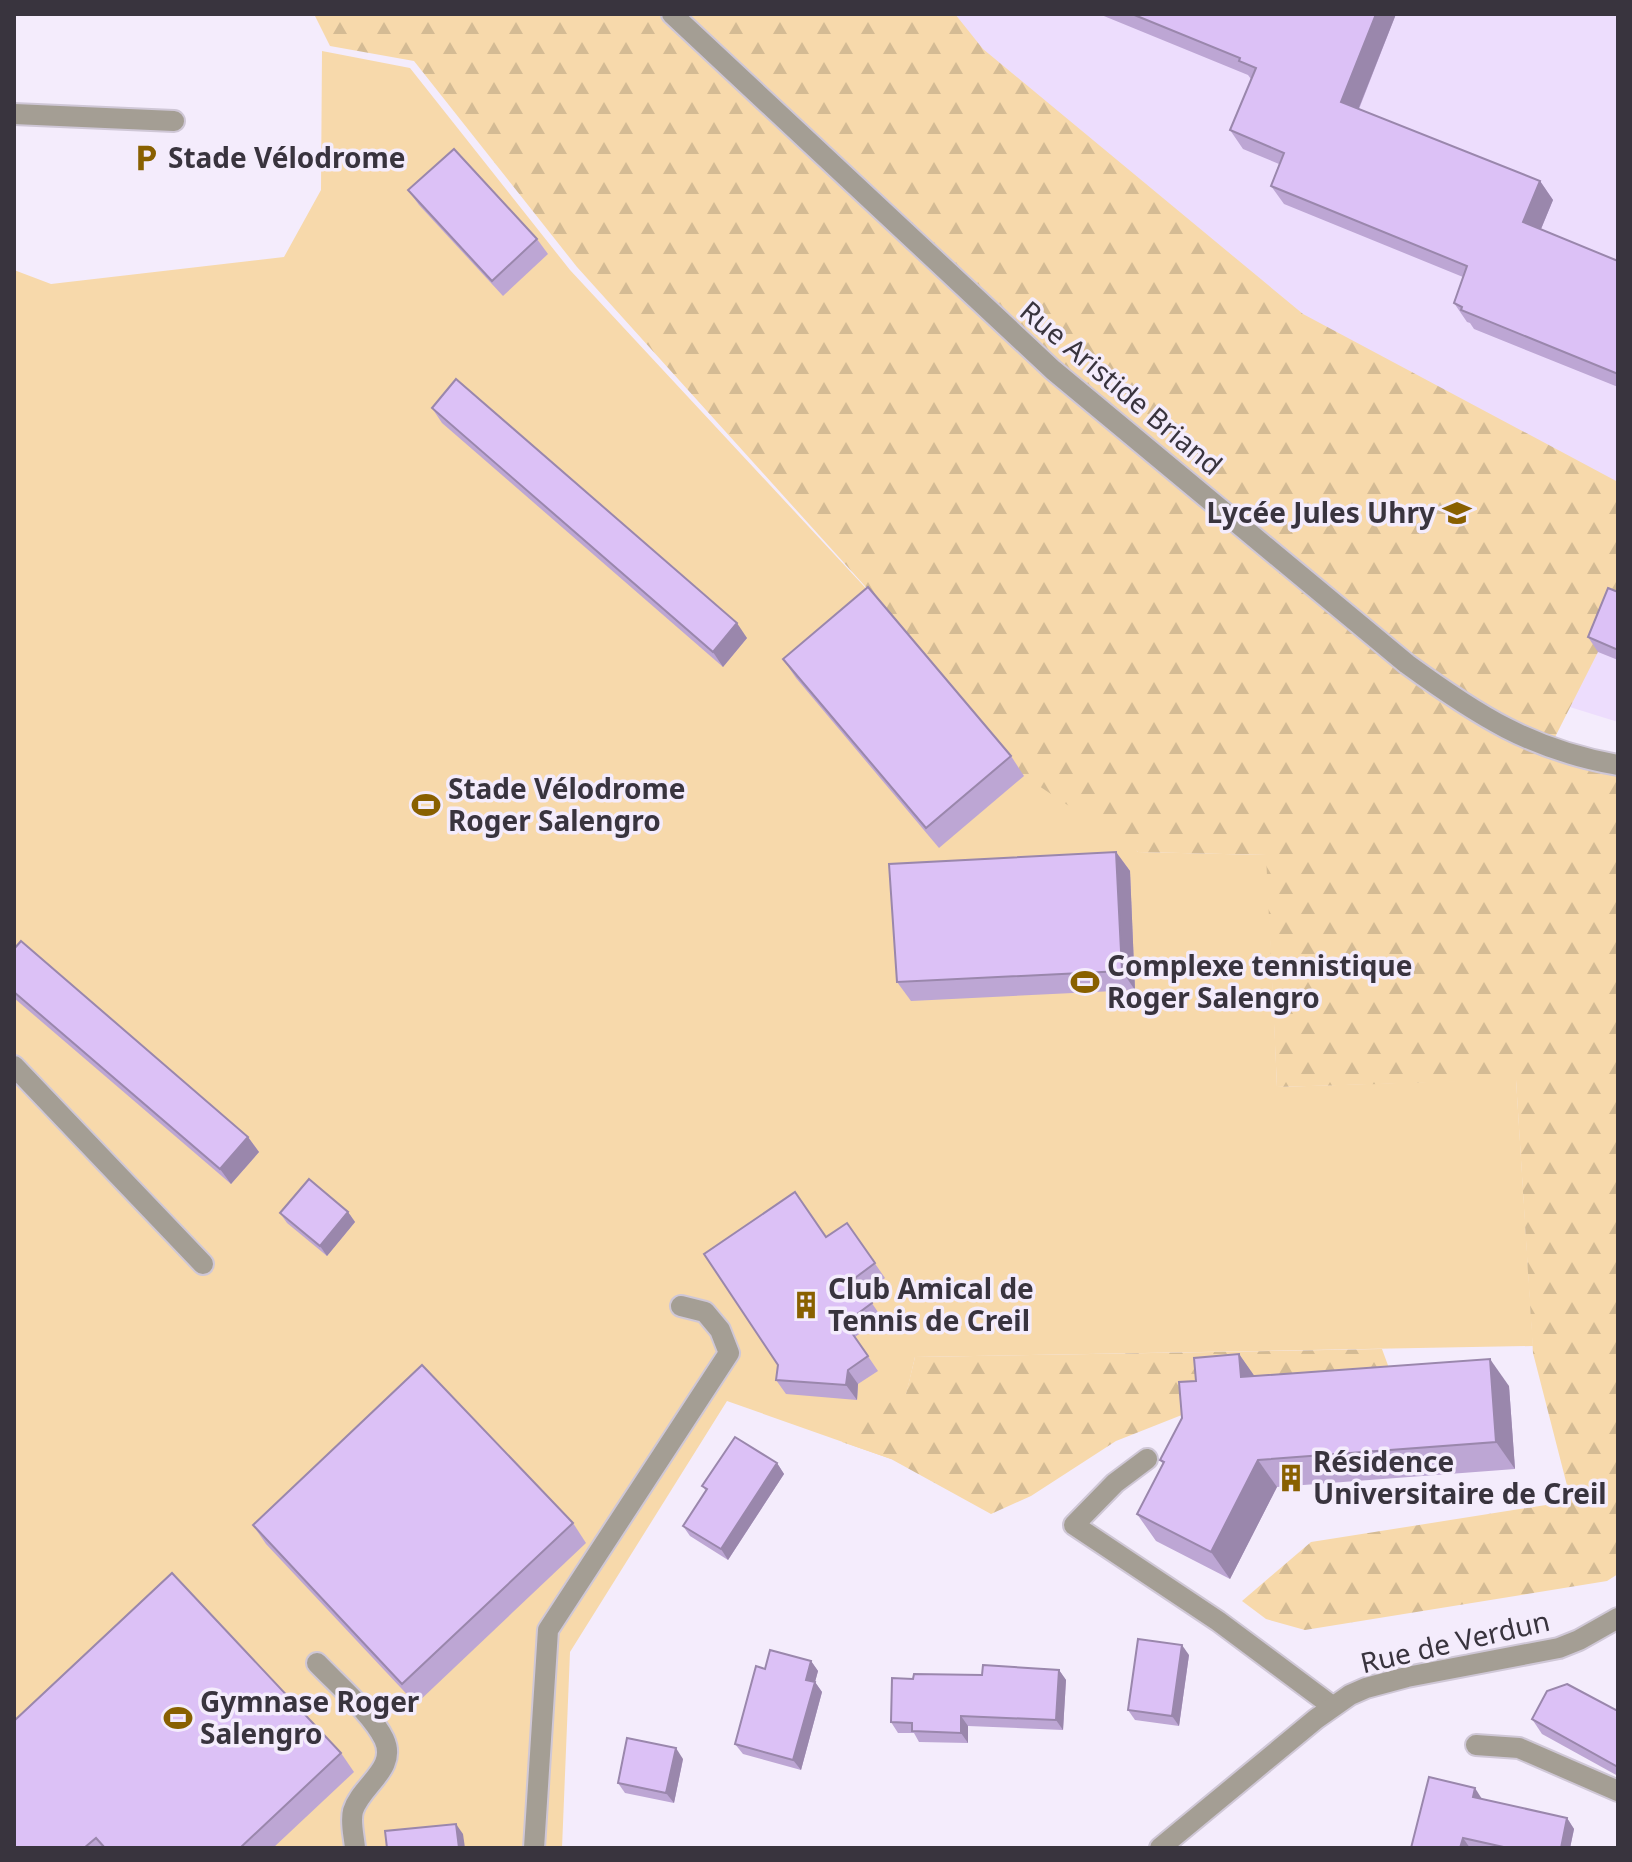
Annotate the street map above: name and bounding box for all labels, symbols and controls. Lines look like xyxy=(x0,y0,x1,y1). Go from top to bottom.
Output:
place label: Stade Vélodrome xyxy=(168,138,405,176)
parking icon: Stade Vélodrome xyxy=(131,143,161,173)
street label: Rue Aristide Briand xyxy=(1013,291,1231,483)
place label: Lycée Jules Uhry xyxy=(1206,493,1435,531)
school or university icon: Lycée Jules Uhry xyxy=(1442,498,1472,528)
place label: Stade Vélodrome Roger Salengro xyxy=(448,769,685,839)
sports icon: Stade Vélodrome Roger Salengro xyxy=(411,790,441,820)
place label: Complexe tennistique Roger Salengro xyxy=(1107,946,1412,1016)
sports icon: Complexe tennistique Roger Salengro xyxy=(1070,967,1100,997)
place label: Club Amical de Tennis de Creil xyxy=(828,1269,1034,1339)
building icon: Club Amical de Tennis de Creil xyxy=(791,1290,821,1320)
place label: Résidence Universitaire de Creil xyxy=(1313,1442,1607,1512)
building icon: Résidence Universitaire de Creil xyxy=(1276,1463,1306,1493)
street label: Rue de Verdun xyxy=(1356,1601,1553,1681)
place label: Gymnase Roger Salengro xyxy=(200,1682,420,1752)
sports icon: Gymnase Roger Salengro xyxy=(163,1703,193,1733)

